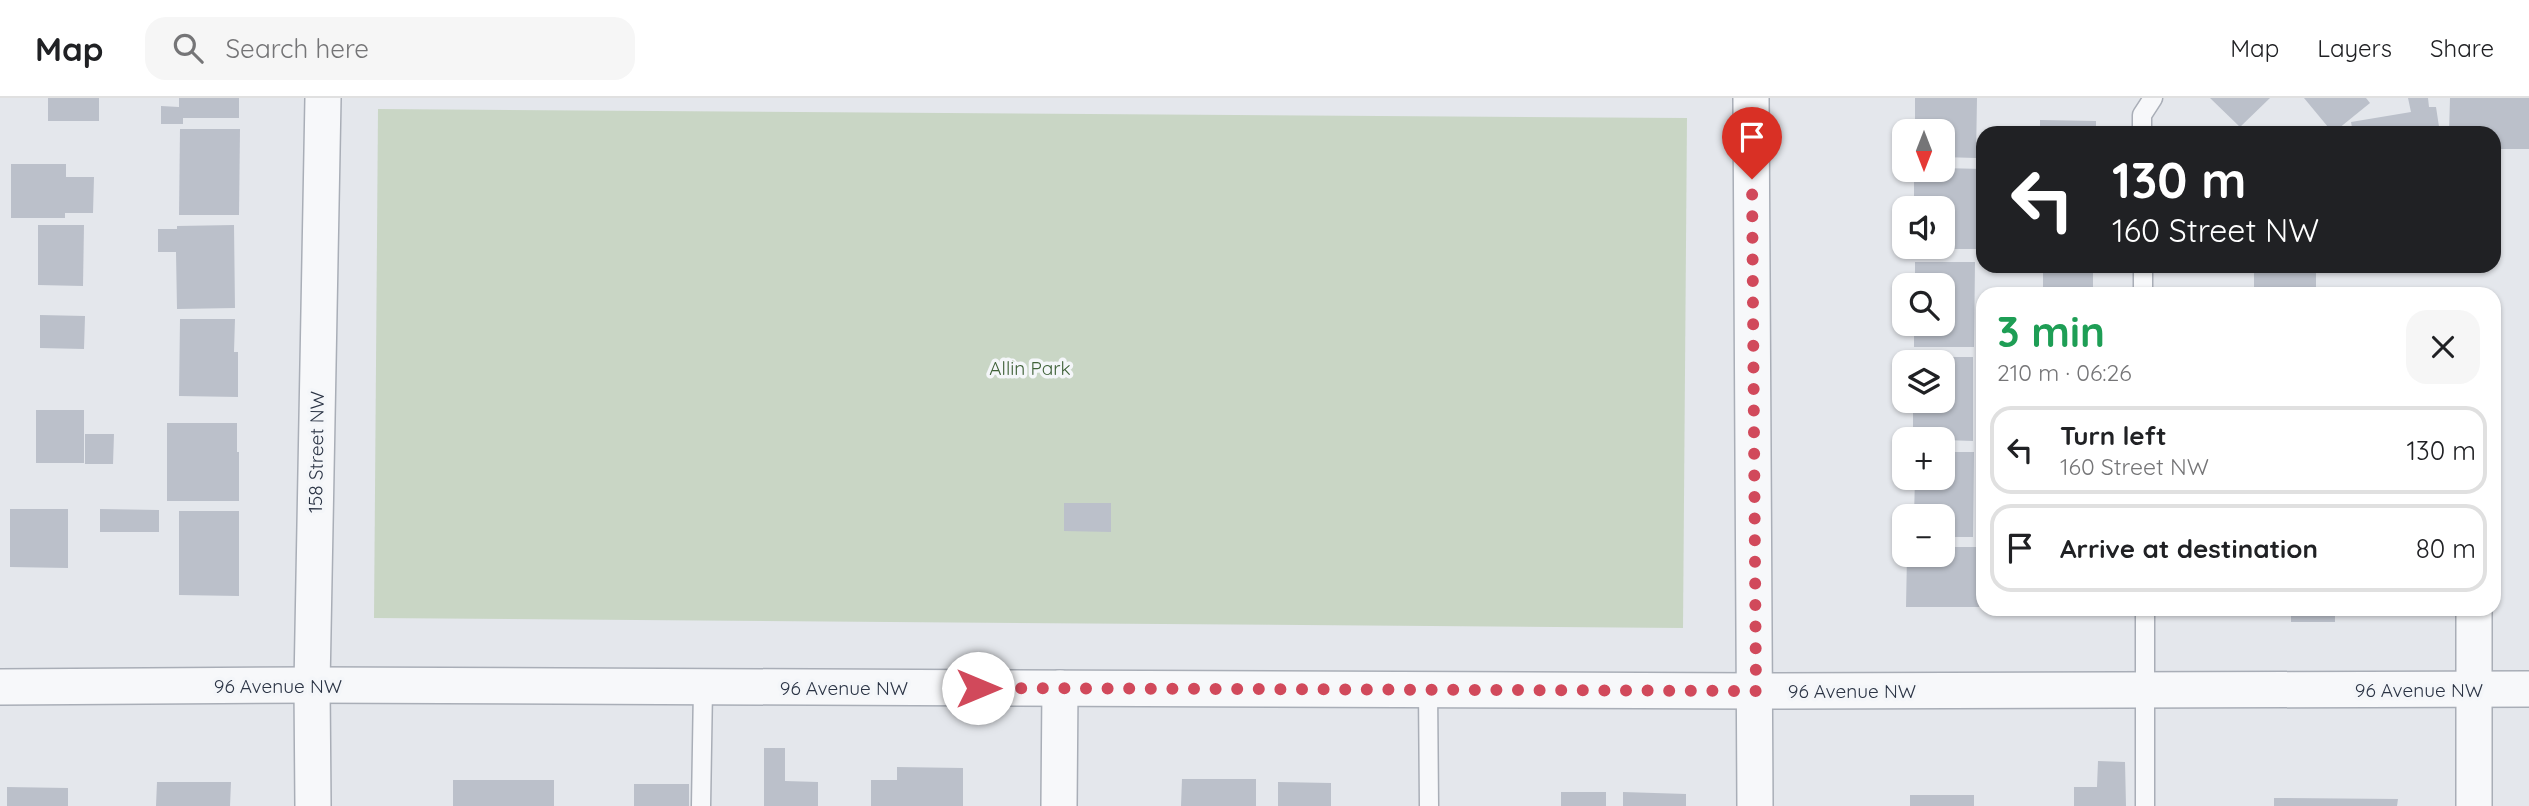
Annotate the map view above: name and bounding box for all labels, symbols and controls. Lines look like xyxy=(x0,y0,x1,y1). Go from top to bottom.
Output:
search box xyxy=(145,17,635,80)
text: Map xyxy=(35,28,103,69)
icon: search xyxy=(169,29,207,67)
text: Search here xyxy=(225,32,369,65)
text: Map xyxy=(2230,33,2279,63)
text: Layers xyxy=(2317,33,2392,63)
text: Share xyxy=(2430,33,2494,63)
pin xyxy=(1722,107,1782,179)
icon: arrive xyxy=(1733,118,1771,156)
north arrow xyxy=(1892,119,1955,182)
map controls xyxy=(1892,119,1955,567)
text: 130 m xyxy=(2112,149,2246,210)
icon: left xyxy=(1997,154,2088,245)
button: sound xyxy=(1892,196,1955,259)
text: 160 Street NW xyxy=(2112,210,2319,250)
button: search xyxy=(1892,273,1955,336)
text: 3 min xyxy=(1997,305,2105,358)
button: close xyxy=(2406,310,2480,384)
button: layers xyxy=(1892,350,1955,413)
park label: Allin Park xyxy=(989,356,1071,380)
text: 210 m · 06:26 xyxy=(1997,358,2132,387)
street label: 158 Street NW xyxy=(303,391,329,513)
text: Turn left xyxy=(2060,419,2167,452)
button: + xyxy=(1892,427,1955,490)
icon: left xyxy=(2001,431,2039,469)
text: 130 m xyxy=(2406,434,2476,467)
text: 160 Street NW xyxy=(2060,452,2209,481)
button: − xyxy=(1892,504,1955,567)
icon: arrive xyxy=(2001,529,2039,567)
text: Arrive at destination xyxy=(2060,532,2318,565)
text: 80 m xyxy=(2416,532,2476,565)
position arrow xyxy=(941,651,1015,725)
street label: 96 Avenue NW xyxy=(214,674,342,698)
street label: 96 Avenue NW xyxy=(780,676,908,700)
street label: 96 Avenue NW xyxy=(2355,678,2483,702)
street label: 96 Avenue NW xyxy=(1788,679,1916,703)

